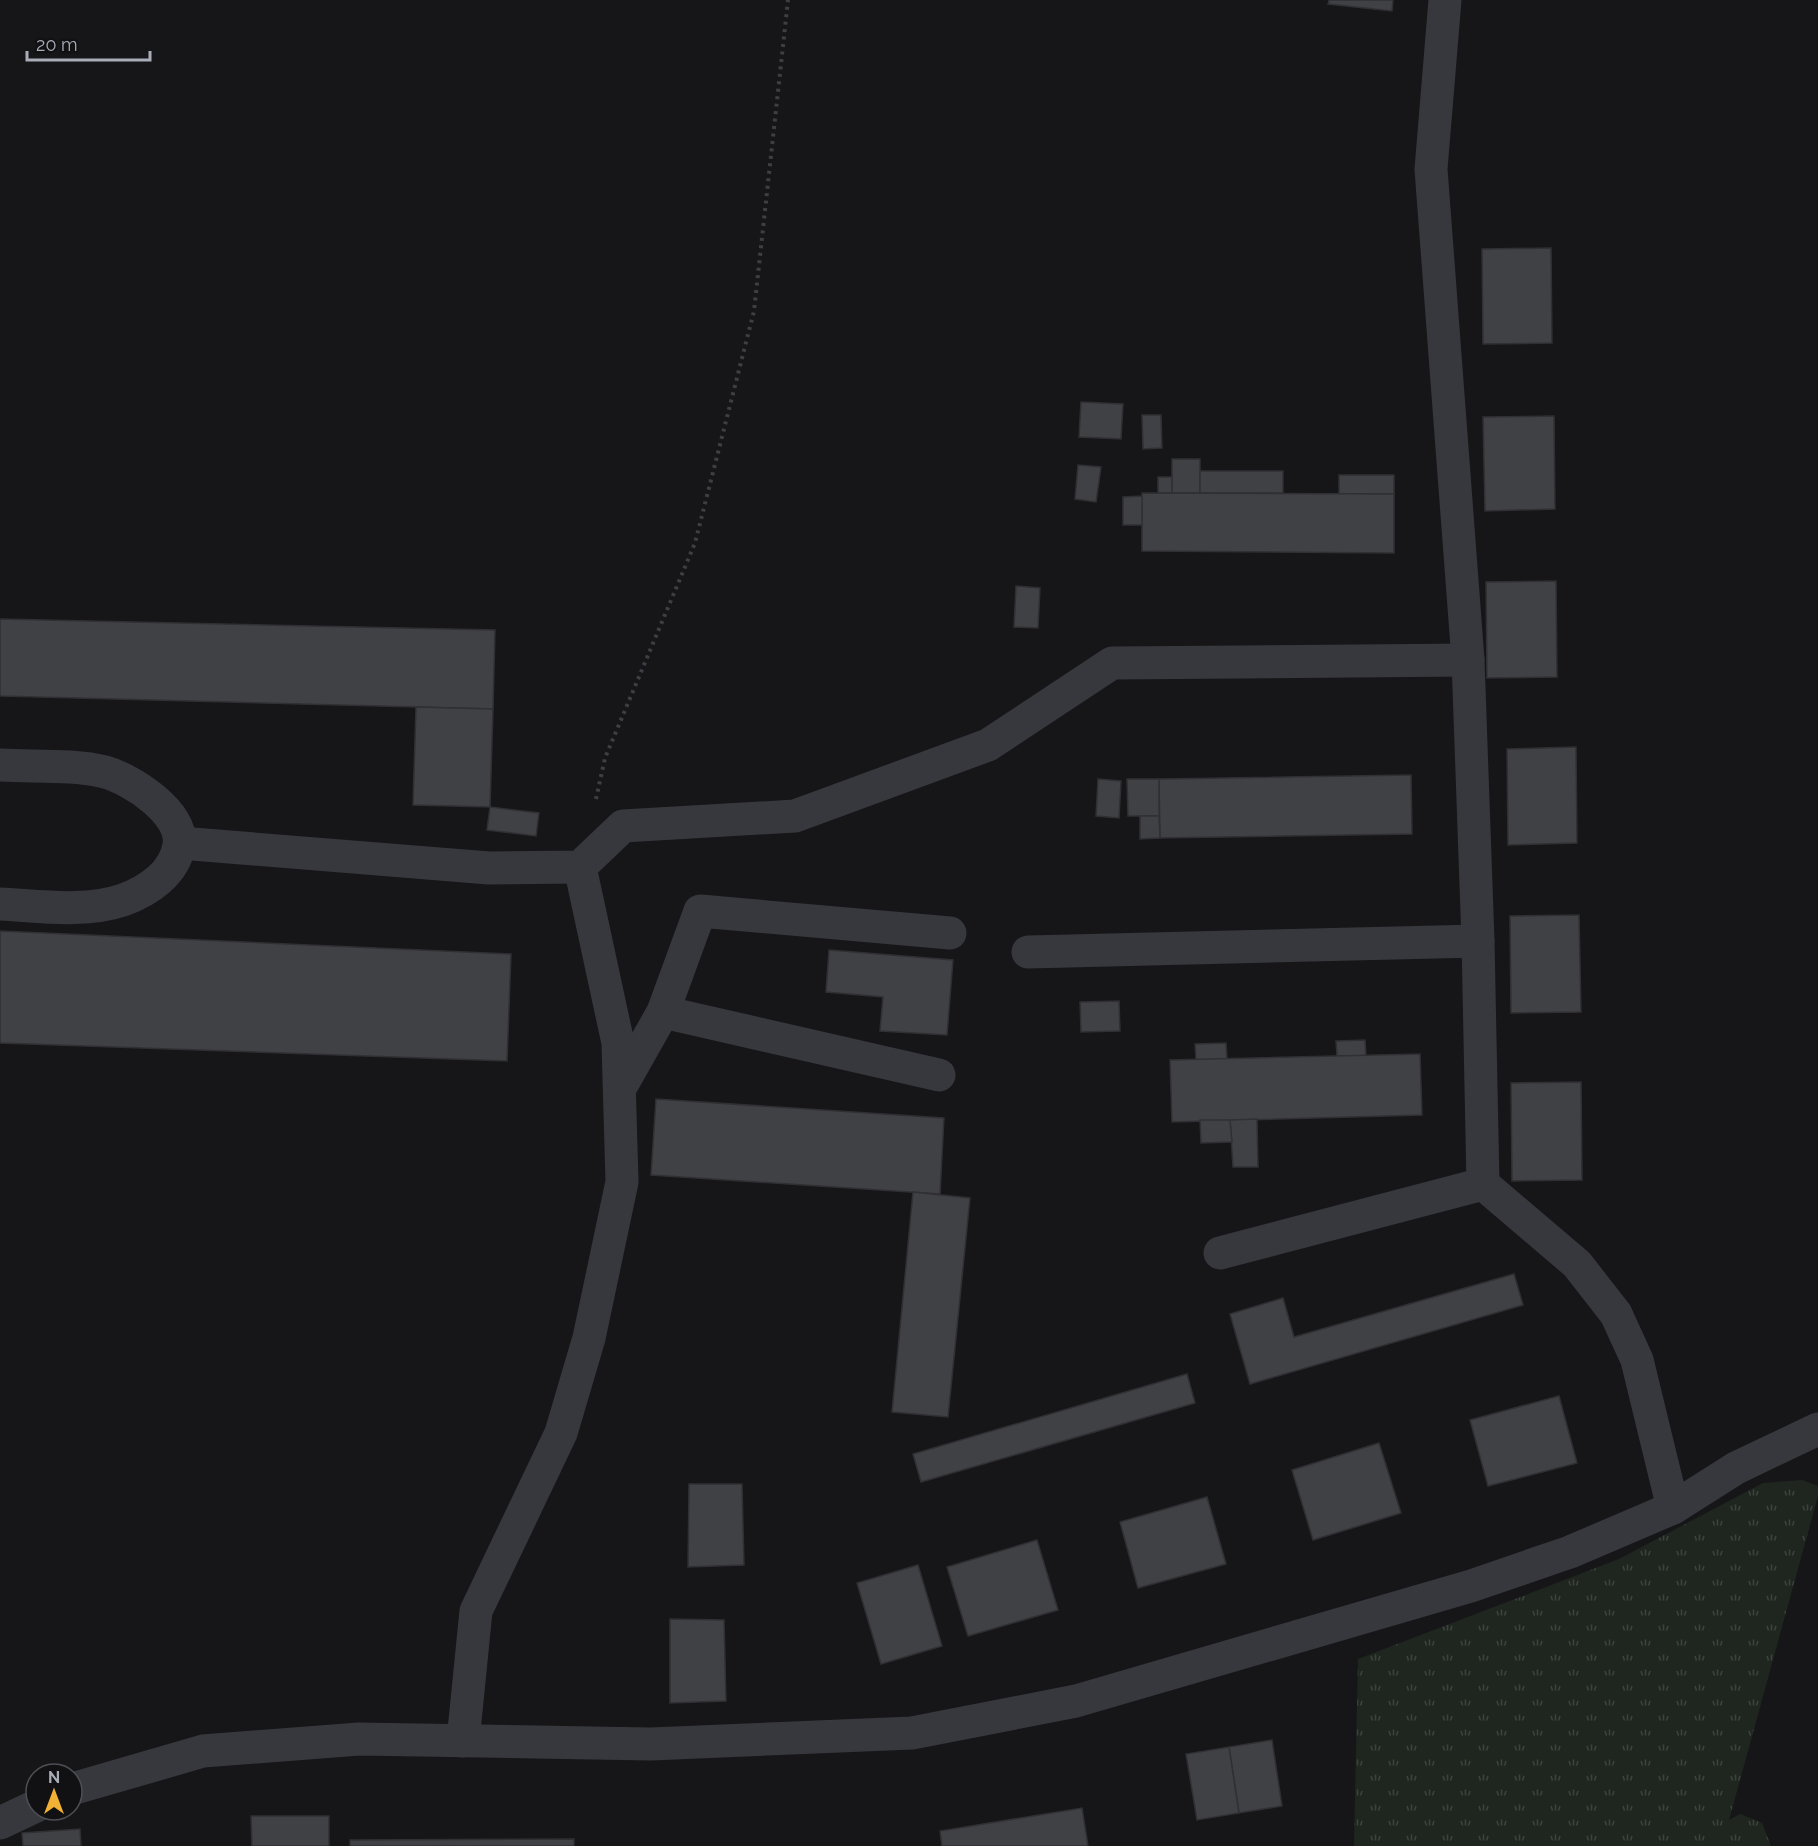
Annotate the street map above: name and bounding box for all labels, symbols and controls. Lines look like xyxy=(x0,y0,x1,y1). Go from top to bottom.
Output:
scale bar xyxy=(27,24,150,62)
text: 20 m xyxy=(36,34,78,55)
north arrow xyxy=(24,1762,84,1822)
text: N xyxy=(48,1768,60,1787)

